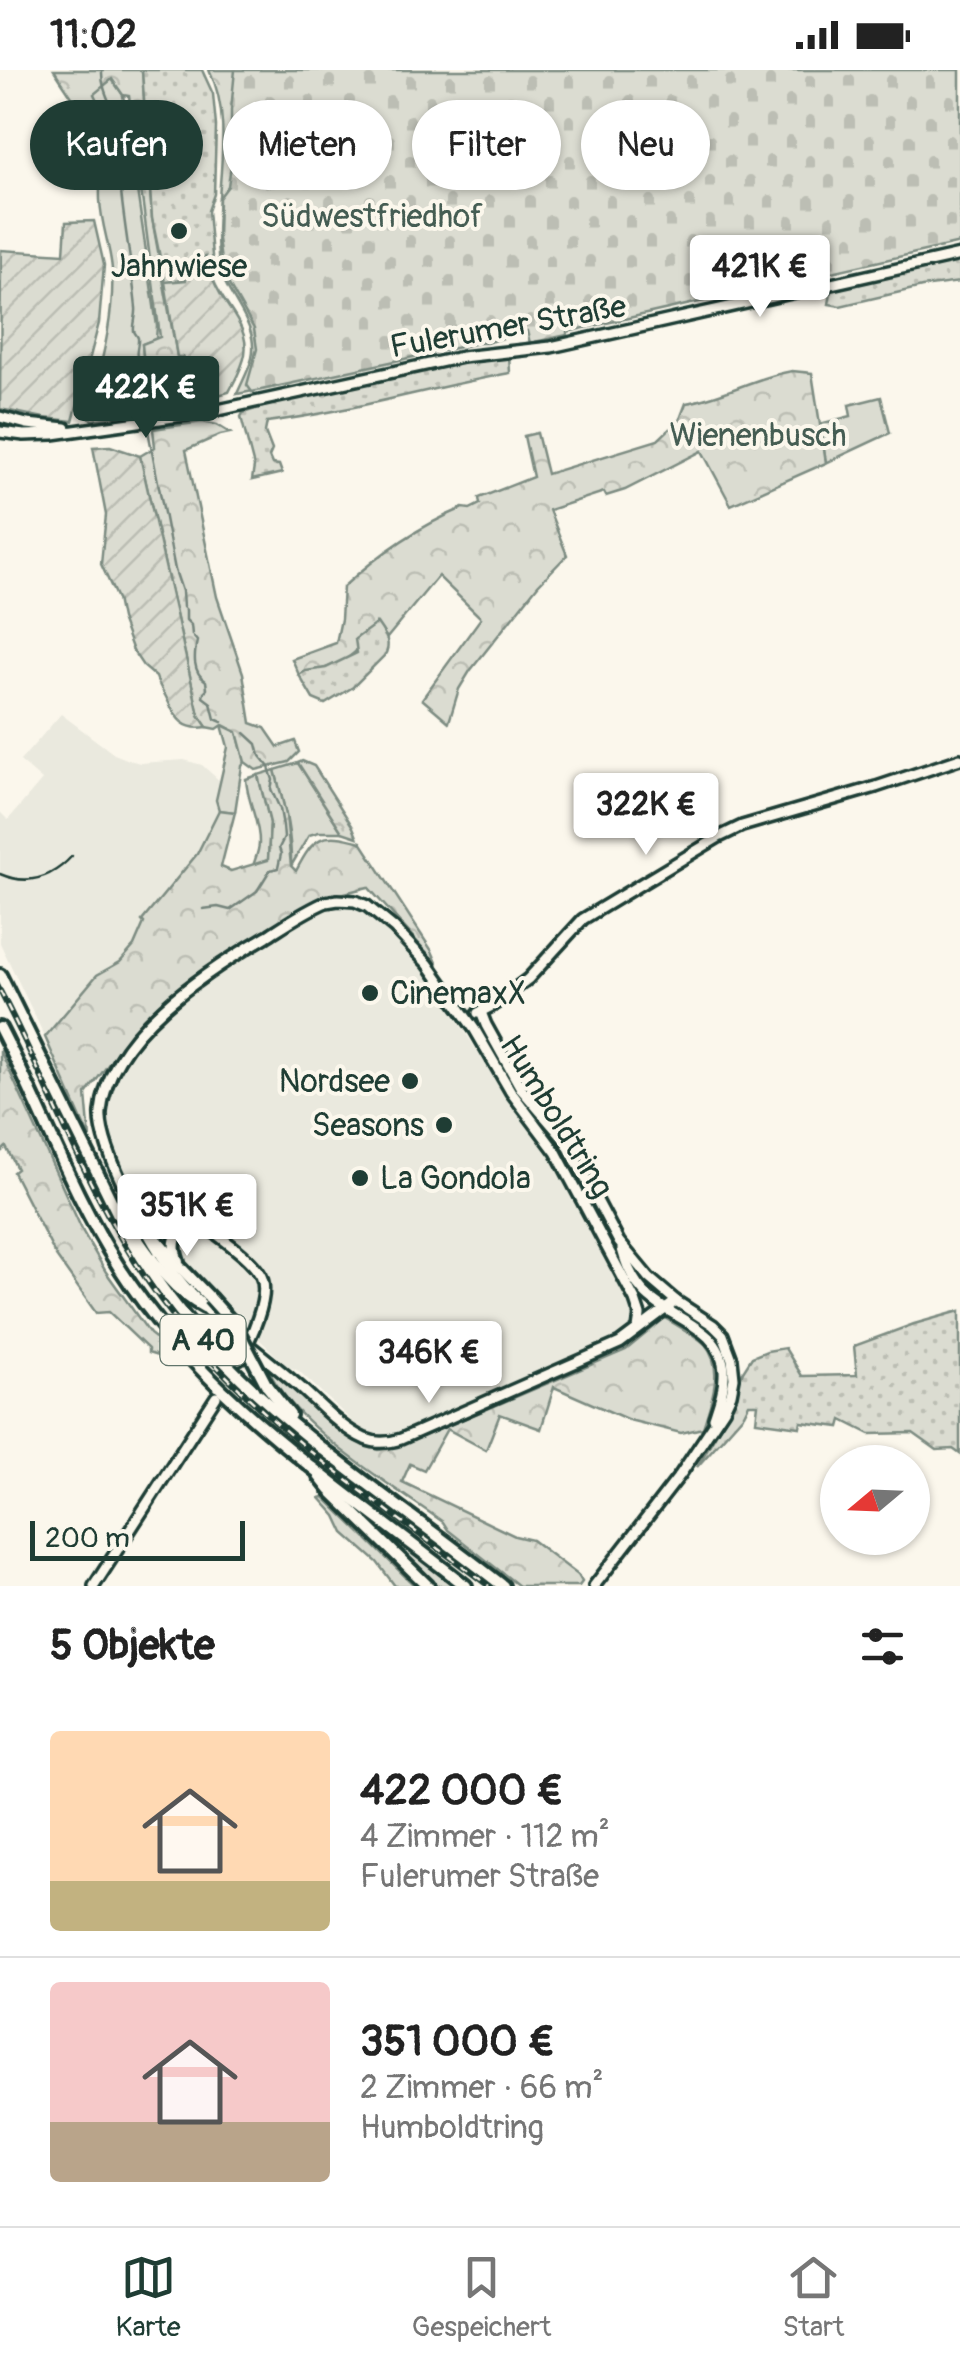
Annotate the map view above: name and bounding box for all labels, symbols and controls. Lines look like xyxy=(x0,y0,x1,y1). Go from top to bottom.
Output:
text: 11:02 xyxy=(50,11,137,59)
chip: Kaufen xyxy=(30,100,203,190)
chip: Mieten xyxy=(223,100,392,190)
chip: Filter xyxy=(412,100,561,190)
chip: Neu xyxy=(581,100,710,190)
park label: Südwestfriedhof xyxy=(261,197,483,237)
marker: Jahnwiese xyxy=(168,220,190,242)
pin: 421K € xyxy=(679,235,841,320)
place label: Jahnwiese xyxy=(111,247,247,287)
text: 421K € xyxy=(712,247,808,287)
street label: Fulerumer Straße xyxy=(387,287,630,367)
pin: 422K € xyxy=(65,356,227,441)
text: 422K € xyxy=(95,368,197,408)
park label: Wienenbusch xyxy=(670,416,846,456)
pin: 322K € xyxy=(565,773,727,858)
text: 322K € xyxy=(596,785,697,825)
place label: CinemaxX xyxy=(390,974,526,1014)
marker: CinemaxX xyxy=(359,982,381,1004)
street label: Humboldtring xyxy=(490,1028,622,1205)
place label: Nordsee xyxy=(279,1062,390,1102)
marker: Nordsee xyxy=(399,1070,421,1092)
place label: Seasons xyxy=(312,1106,424,1146)
marker: Seasons xyxy=(433,1114,455,1136)
place label: La Gondola xyxy=(380,1159,531,1199)
marker: La Gondola xyxy=(349,1167,371,1189)
pin: 351K € xyxy=(106,1174,268,1259)
text: 351K € xyxy=(139,1186,235,1226)
road number: A 40 xyxy=(160,1315,246,1365)
pin: 346K € xyxy=(348,1321,510,1406)
text: 346K € xyxy=(378,1333,480,1373)
north arrow xyxy=(820,1445,930,1555)
map controls xyxy=(820,1445,930,1555)
scale bar xyxy=(30,1516,245,1560)
text: 200 m xyxy=(45,1521,130,1556)
icon: filters xyxy=(855,1619,910,1674)
text: 5 Objekte xyxy=(50,1620,215,1672)
text: 422 000 € xyxy=(360,1765,563,1817)
icon: home xyxy=(130,1771,250,1891)
text: 4 Zimmer · 112 m² xyxy=(360,1817,610,1857)
text: Fulerumer Straße xyxy=(360,1857,599,1897)
text: 351 000 € xyxy=(360,2016,555,2068)
icon: home xyxy=(130,2022,250,2142)
text: 2 Zimmer · 66 m² xyxy=(360,2068,603,2108)
text: Humboldtring xyxy=(360,2108,544,2148)
tab: Karte xyxy=(116,2250,181,2345)
tab: Gespeichert xyxy=(412,2250,551,2345)
tab: Start xyxy=(782,2250,844,2345)

